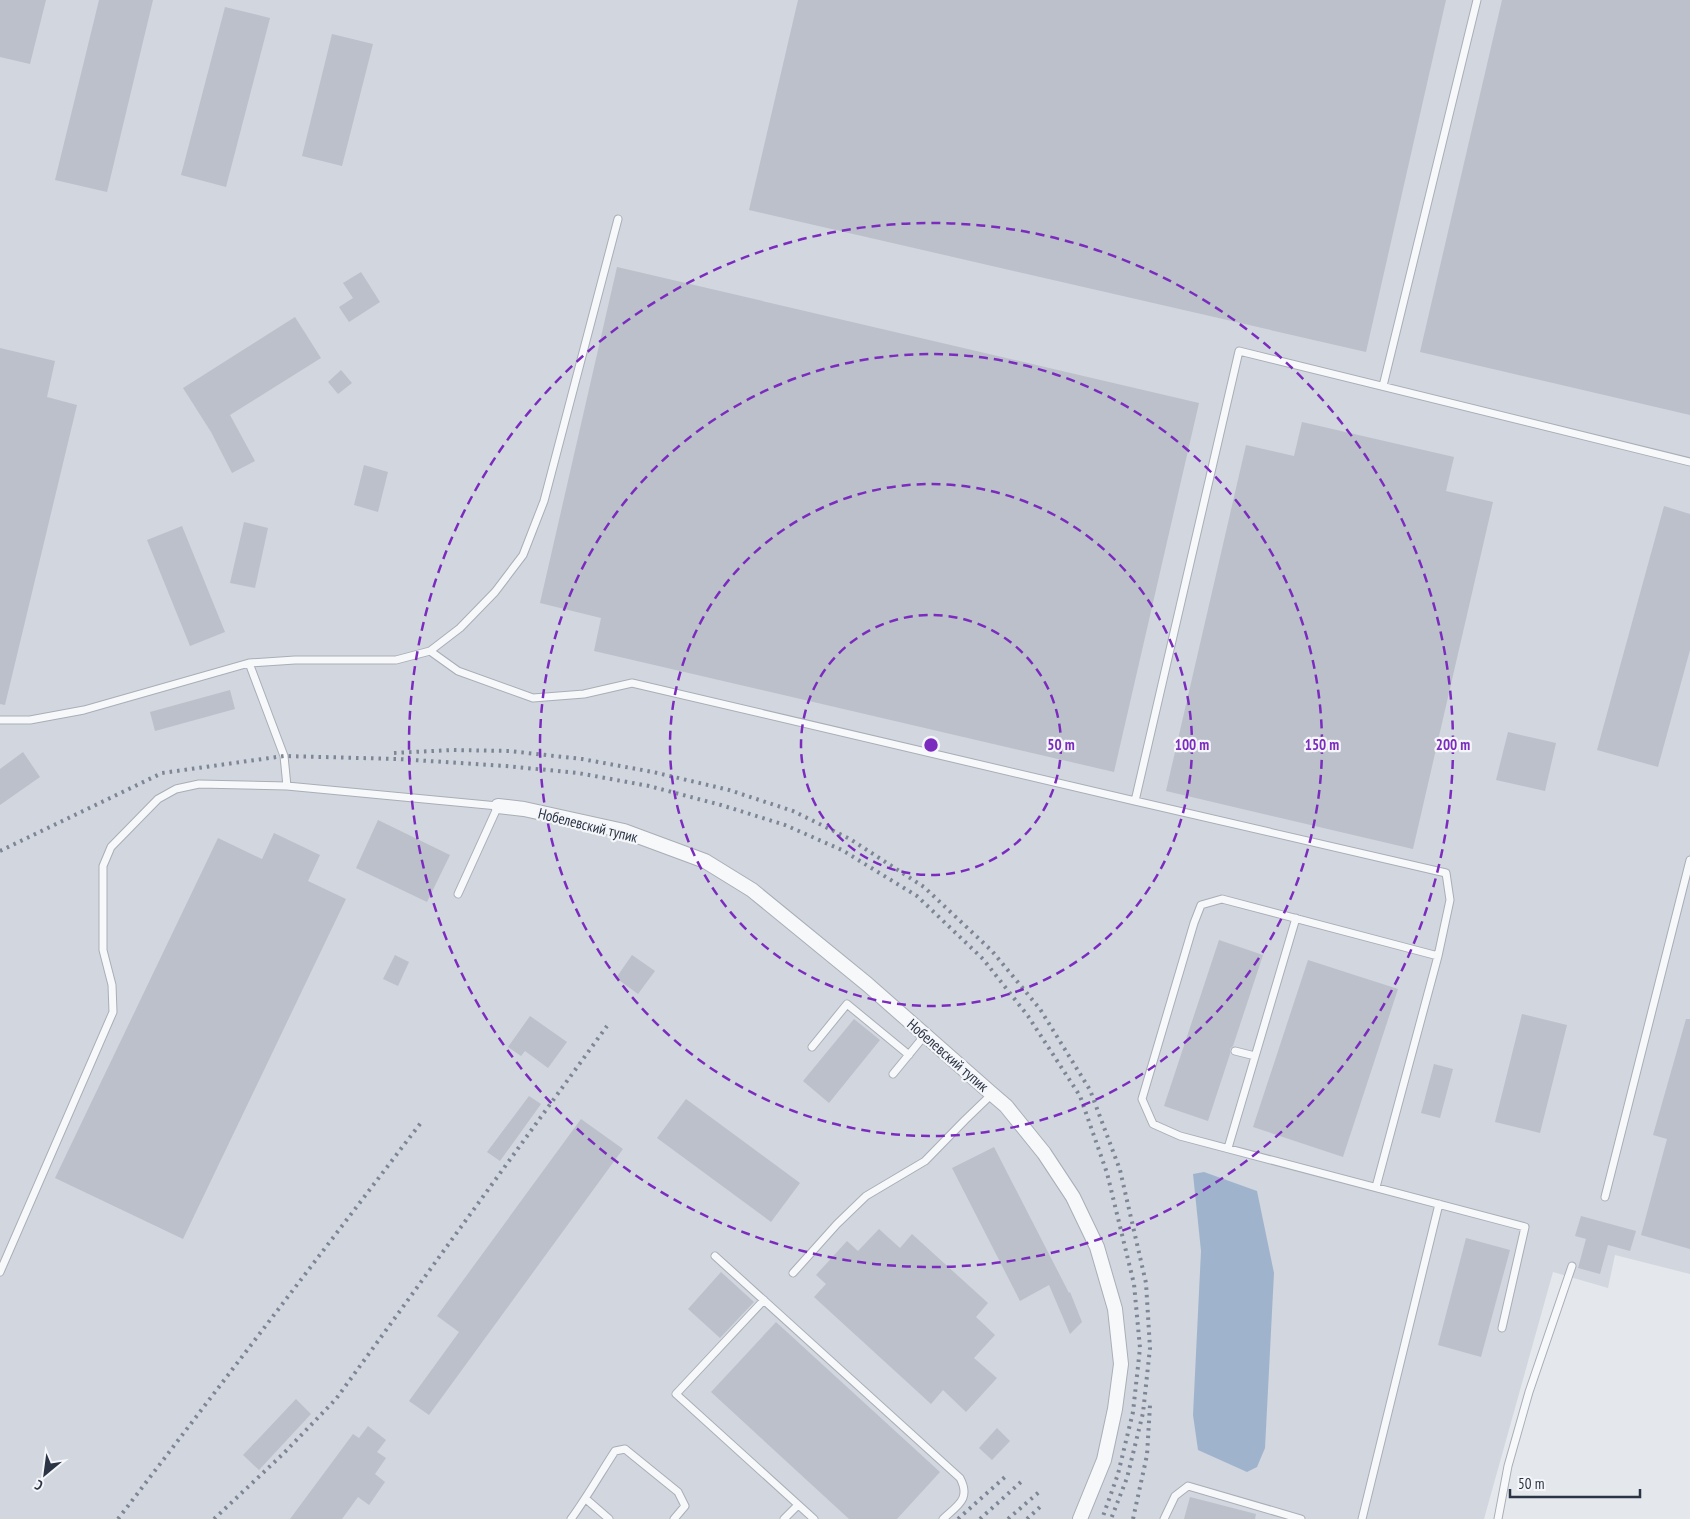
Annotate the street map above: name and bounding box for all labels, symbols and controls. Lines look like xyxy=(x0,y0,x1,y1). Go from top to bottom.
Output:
text: 50 m xyxy=(1047,735,1075,754)
text: 100 m xyxy=(1175,735,1209,754)
text: 150 m xyxy=(1305,735,1339,754)
text: 200 m xyxy=(1436,735,1470,754)
centre of rings xyxy=(922,736,940,754)
street label: Нобелевский тупик xyxy=(536,803,640,847)
street label: Нобелевский тупик xyxy=(903,1014,993,1096)
north arrow xyxy=(20,1449,70,1499)
scale bar xyxy=(1510,1466,1640,1498)
text: 50 m xyxy=(1518,1474,1544,1493)
text: С xyxy=(31,1476,46,1495)

